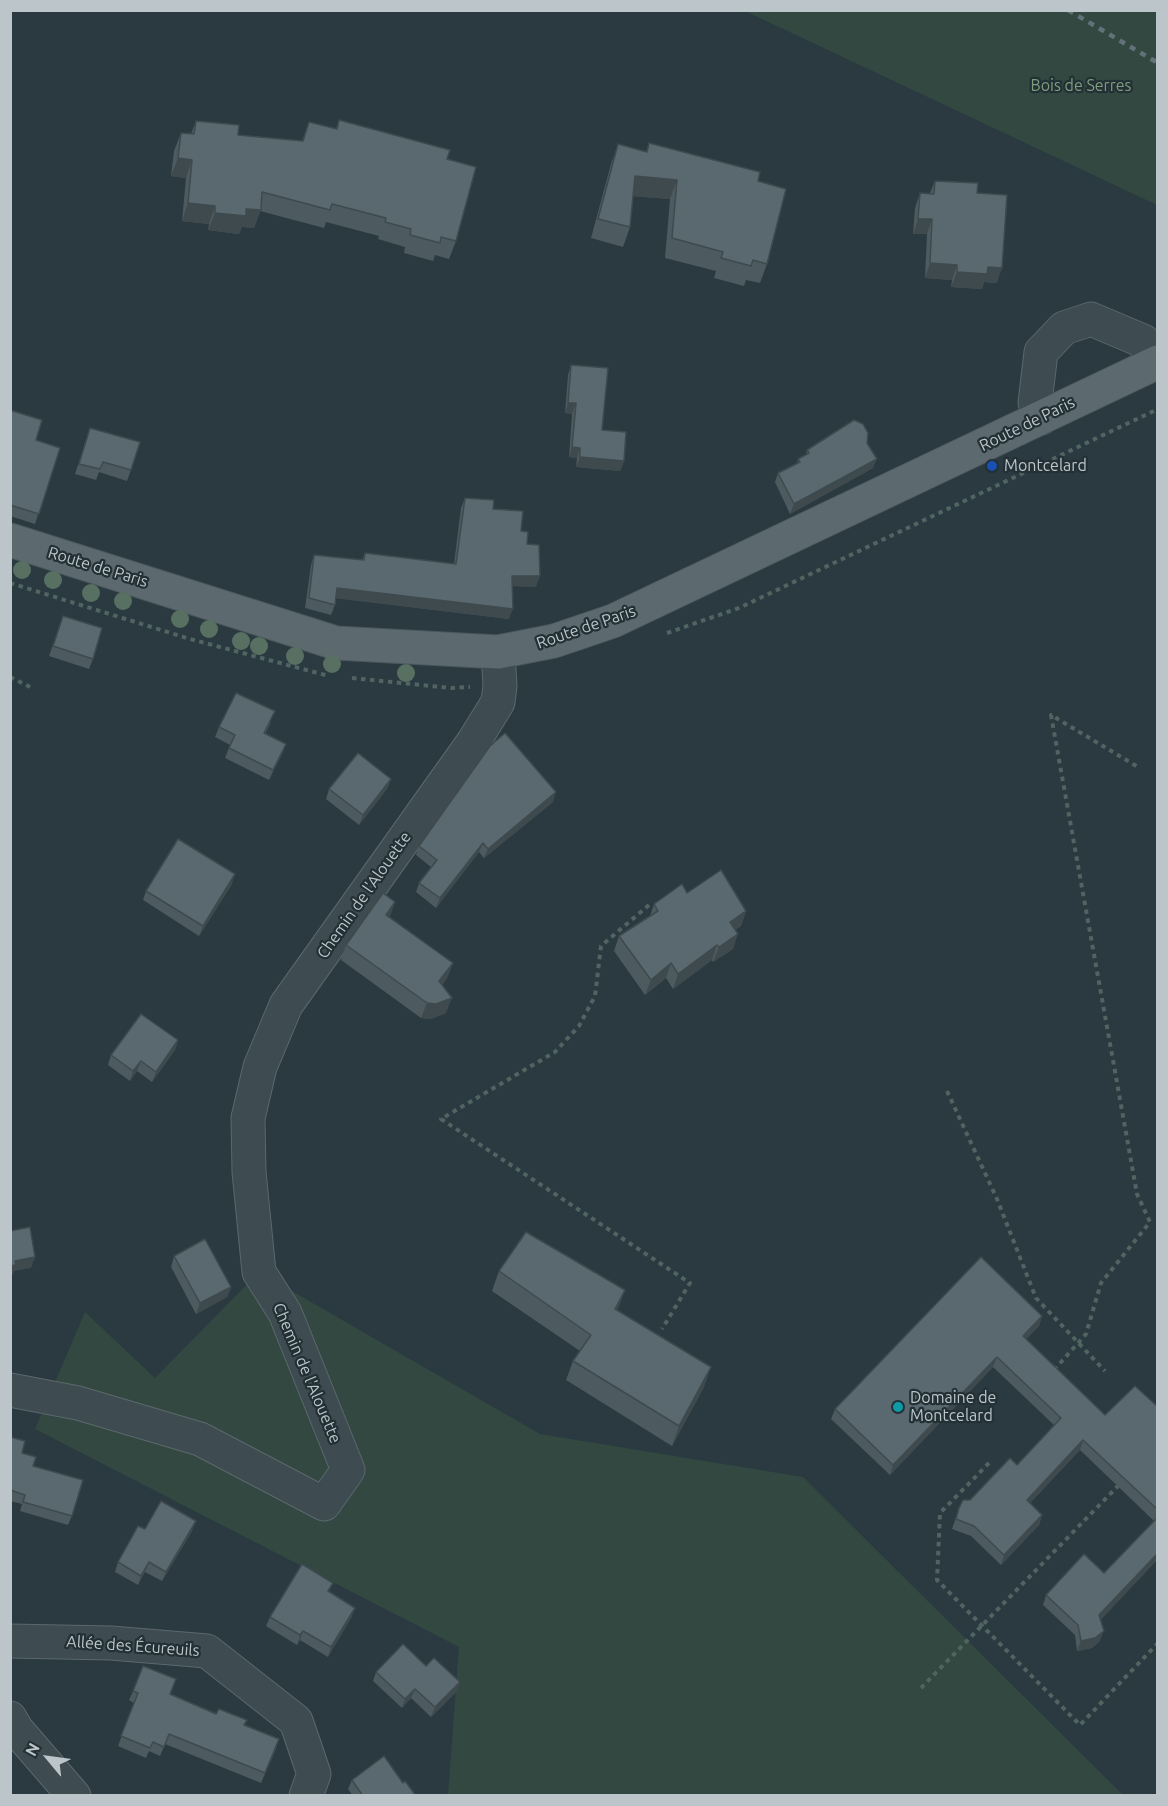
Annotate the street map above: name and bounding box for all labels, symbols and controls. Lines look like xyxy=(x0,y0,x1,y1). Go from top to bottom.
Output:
park label: Bois de Serres xyxy=(1031,76,1131,96)
street label: Route de Paris xyxy=(976,393,1078,455)
place label: Montcelard xyxy=(1004,456,1087,476)
marker: Montcelard xyxy=(985,459,999,473)
street label: Route de Paris xyxy=(46,543,150,591)
street label: Route de Paris xyxy=(534,601,638,653)
street label: Chemin de l'Alouette xyxy=(313,828,415,962)
street label: Chemin de l'Alouette xyxy=(269,1300,345,1446)
place label: Domaine de Montcelard xyxy=(910,1388,996,1426)
marker: Domaine de Montcelard xyxy=(891,1400,905,1414)
street label: Allée des Écureuils xyxy=(66,1632,200,1660)
north arrow xyxy=(18,1728,78,1788)
text: N xyxy=(21,1740,43,1759)

